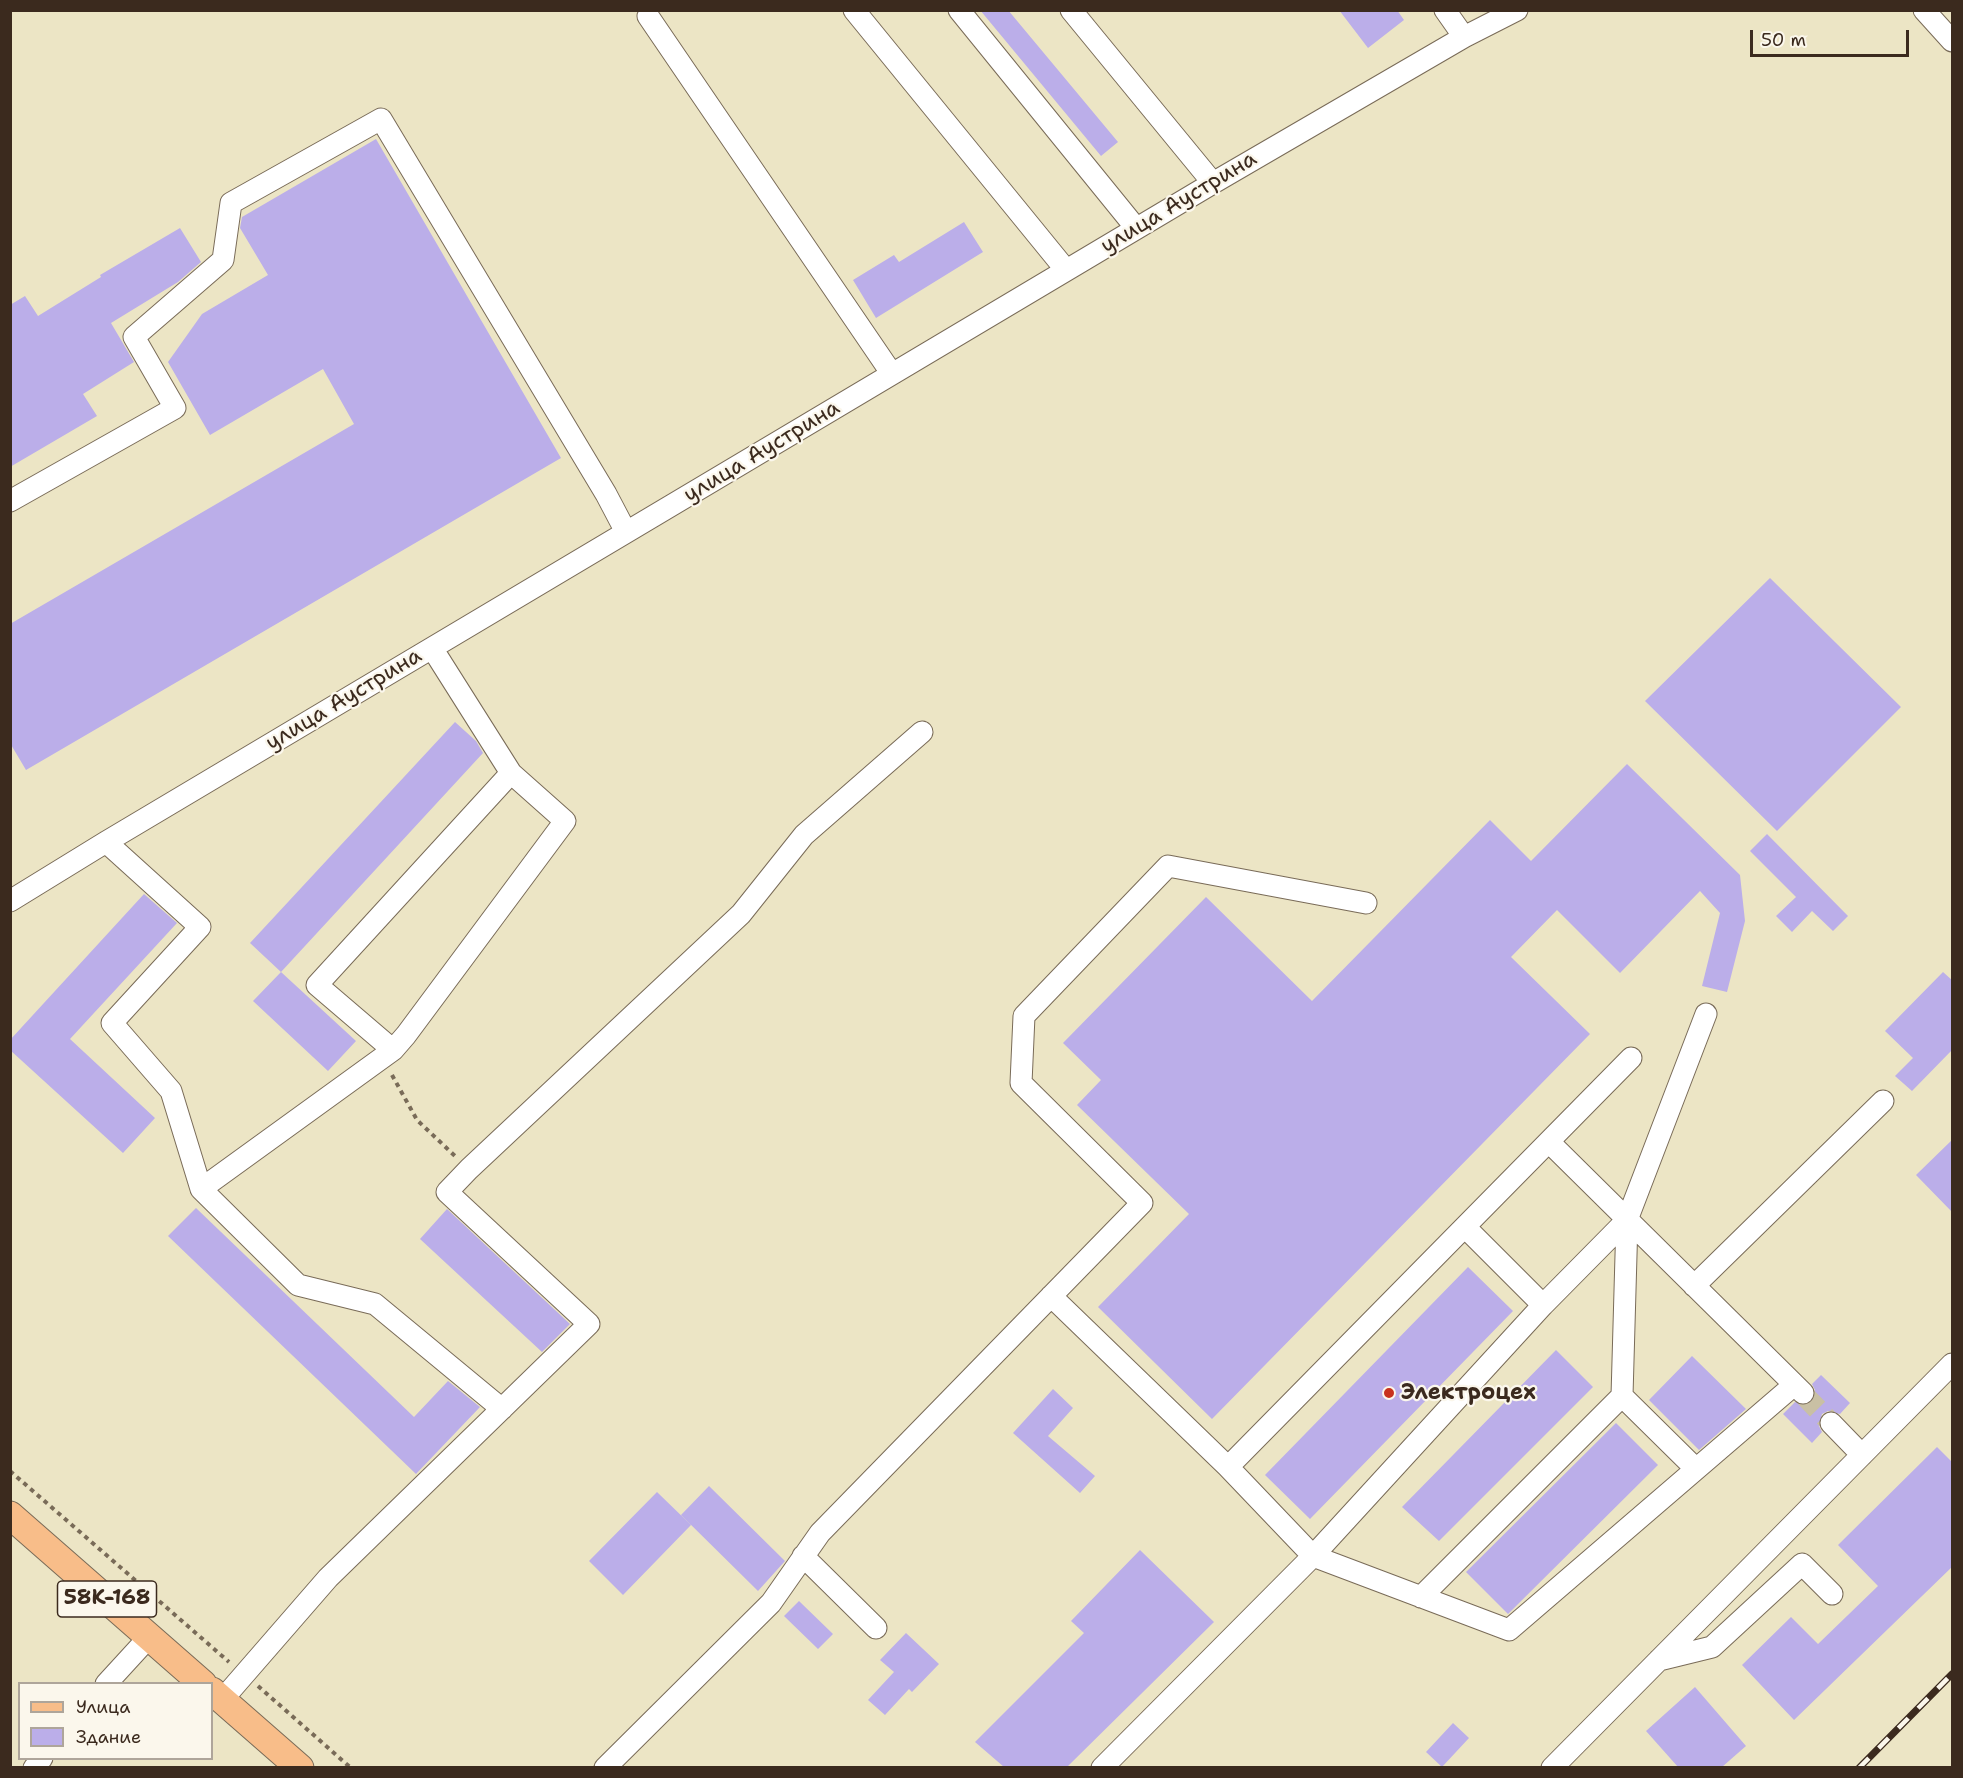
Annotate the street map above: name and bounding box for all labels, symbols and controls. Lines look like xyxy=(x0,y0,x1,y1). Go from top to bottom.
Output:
scale bar xyxy=(1753,18,1912,56)
text: 50 m xyxy=(1761,28,1806,52)
street label: улица Аустрина xyxy=(1096,146,1262,260)
street label: улица Аустрина xyxy=(679,395,845,509)
street label: улица Аустрина xyxy=(261,643,427,757)
place label: Электроцех xyxy=(1401,1380,1536,1406)
marker: Электроцех xyxy=(1382,1386,1396,1400)
road number: 58К-168 xyxy=(57,1581,156,1617)
legend xyxy=(18,1682,213,1760)
text: Улица xyxy=(76,1695,130,1719)
text: Здание xyxy=(76,1725,141,1749)

